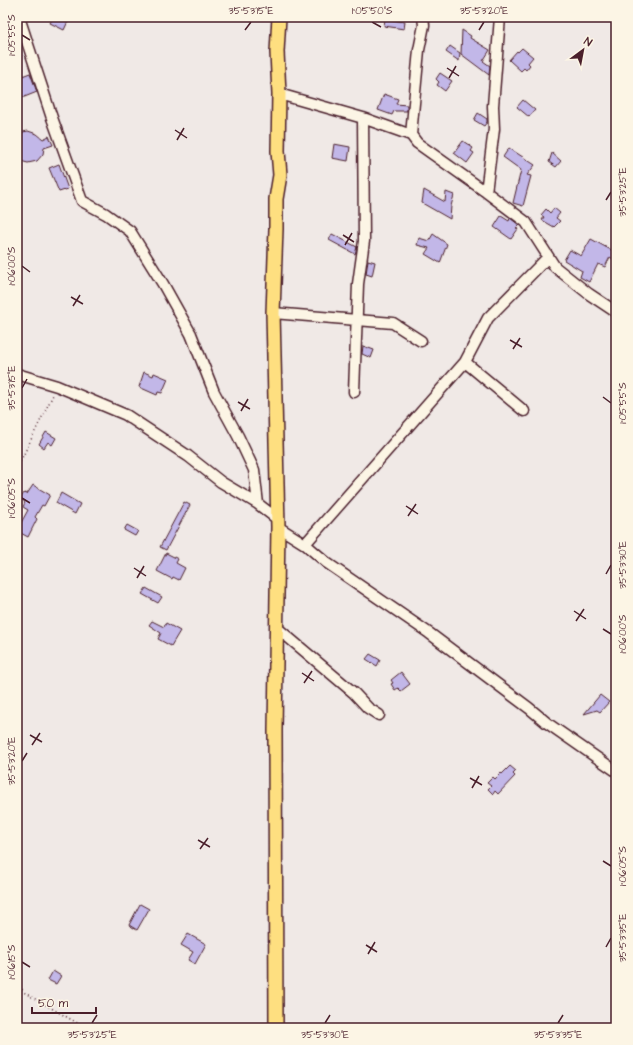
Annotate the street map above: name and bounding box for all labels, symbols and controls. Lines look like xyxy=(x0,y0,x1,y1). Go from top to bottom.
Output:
text: 35°53'15"E xyxy=(229,4,273,18)
text: 1°05'50"S xyxy=(352,4,393,18)
text: 35°53'20"E xyxy=(460,4,508,18)
text: 1°05'55"S xyxy=(5,14,19,56)
north arrow xyxy=(563,30,603,70)
text: N xyxy=(581,34,595,50)
text: 35°53'25"E xyxy=(616,167,630,217)
text: 1°06'00"S xyxy=(5,246,19,286)
text: 35°53'15"E xyxy=(5,366,19,410)
text: 1°05'55"S xyxy=(616,382,630,424)
text: 1°06'05"S xyxy=(5,478,19,518)
text: 35°53'30"E xyxy=(616,541,630,589)
text: 1°06'00"S xyxy=(616,614,630,654)
text: 35°53'20"E xyxy=(5,737,19,785)
text: 1°06'05"S xyxy=(616,846,630,886)
text: 35°53'35"E xyxy=(616,914,630,962)
text: 1°06'15"S xyxy=(5,944,19,979)
scale bar xyxy=(32,989,96,1015)
text: 50 m xyxy=(38,995,69,1012)
text: 35°53'25"E xyxy=(67,1028,117,1042)
text: 35°53'30"E xyxy=(301,1028,349,1042)
text: 35°53'35"E xyxy=(534,1028,582,1042)

